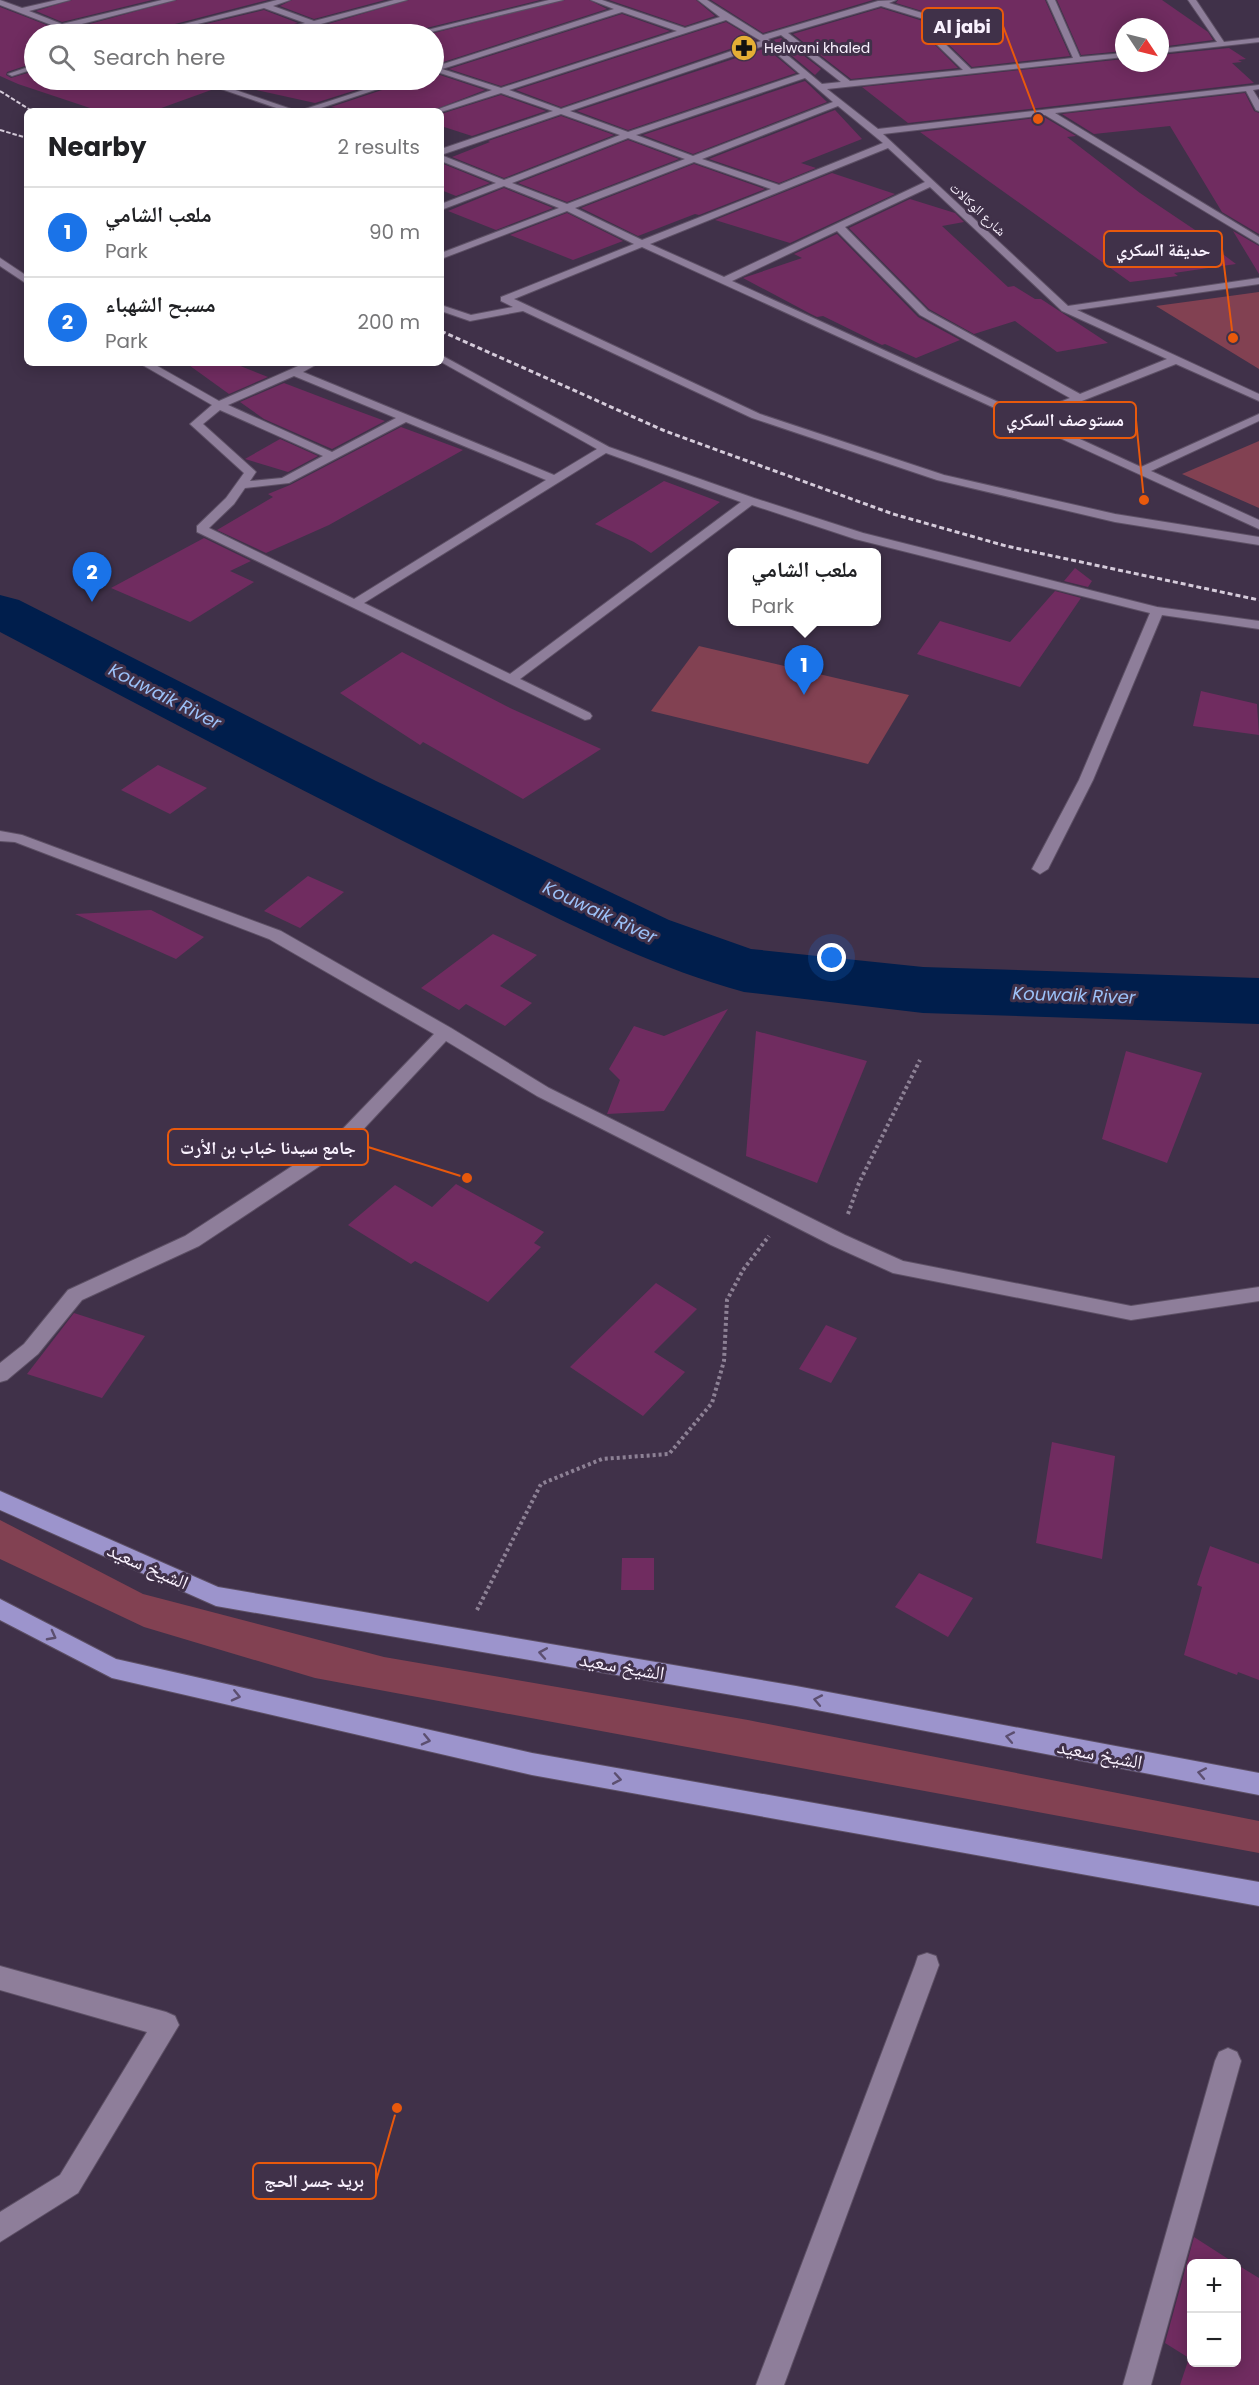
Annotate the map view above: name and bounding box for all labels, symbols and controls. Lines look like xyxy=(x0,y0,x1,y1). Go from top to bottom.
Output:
callout: Al jabi xyxy=(922,8,1003,44)
text: Al jabi xyxy=(933,14,991,39)
north arrow xyxy=(1115,18,1169,72)
search box xyxy=(24,24,444,90)
pharmacy icon: Helwani khaled xyxy=(729,33,759,63)
place label: Helwani khaled xyxy=(764,38,870,58)
icon: search xyxy=(45,41,78,74)
text: Search here xyxy=(93,42,226,73)
text: Nearby xyxy=(48,129,146,165)
text: 2 results xyxy=(337,133,420,161)
street label: شارع الوكالات xyxy=(945,178,1011,240)
text: ملعب الشامي xyxy=(105,199,212,230)
text: 1 xyxy=(64,218,71,246)
text: 90 m xyxy=(369,218,420,246)
callout: حديقة السكري xyxy=(1104,231,1222,267)
text: Park xyxy=(105,237,148,265)
text: حديقة السكري xyxy=(1116,237,1211,264)
text: مسبح الشهباء xyxy=(105,289,216,320)
text: 2 xyxy=(62,308,73,336)
text: 200 m xyxy=(357,308,420,336)
text: Park xyxy=(105,327,148,355)
callout: مستوصف السكري xyxy=(994,402,1136,438)
text: مستوصف السكري xyxy=(1006,407,1124,434)
popup xyxy=(728,548,881,626)
pin: 2 xyxy=(72,552,112,602)
text: ملعب الشامي xyxy=(751,554,858,585)
text: Park xyxy=(751,592,794,620)
pin: 1 xyxy=(784,646,824,695)
water label: Kouwaik River xyxy=(104,657,227,736)
water label: Kouwaik River xyxy=(539,875,662,950)
your location xyxy=(817,943,846,972)
water label: Kouwaik River xyxy=(1012,980,1137,1010)
callout: جامع سيدنا خباب بن الأرت xyxy=(168,1129,368,1165)
text: جامع سيدنا خباب بن الأرت xyxy=(180,1135,356,1160)
street label: الشيخ سعيد xyxy=(103,1536,193,1596)
one-way arrow xyxy=(46,1629,56,1640)
street label: الشيخ سعيد xyxy=(577,1645,667,1687)
one-way arrow xyxy=(539,1647,548,1659)
one-way arrow xyxy=(231,1689,241,1702)
one-way arrow xyxy=(814,1694,824,1707)
one-way arrow xyxy=(1005,1731,1015,1743)
one-way arrow xyxy=(421,1732,431,1745)
street label: الشيخ سعيد xyxy=(1055,1732,1145,1776)
one-way arrow xyxy=(1197,1767,1207,1780)
one-way arrow xyxy=(612,1773,621,1785)
callout: بريد جسر الحج xyxy=(253,2163,376,2199)
text: بريد جسر الحج xyxy=(264,2168,364,2193)
map controls xyxy=(1187,2259,1241,2367)
button: + xyxy=(1187,2259,1241,2313)
button: − xyxy=(1187,2313,1241,2367)

